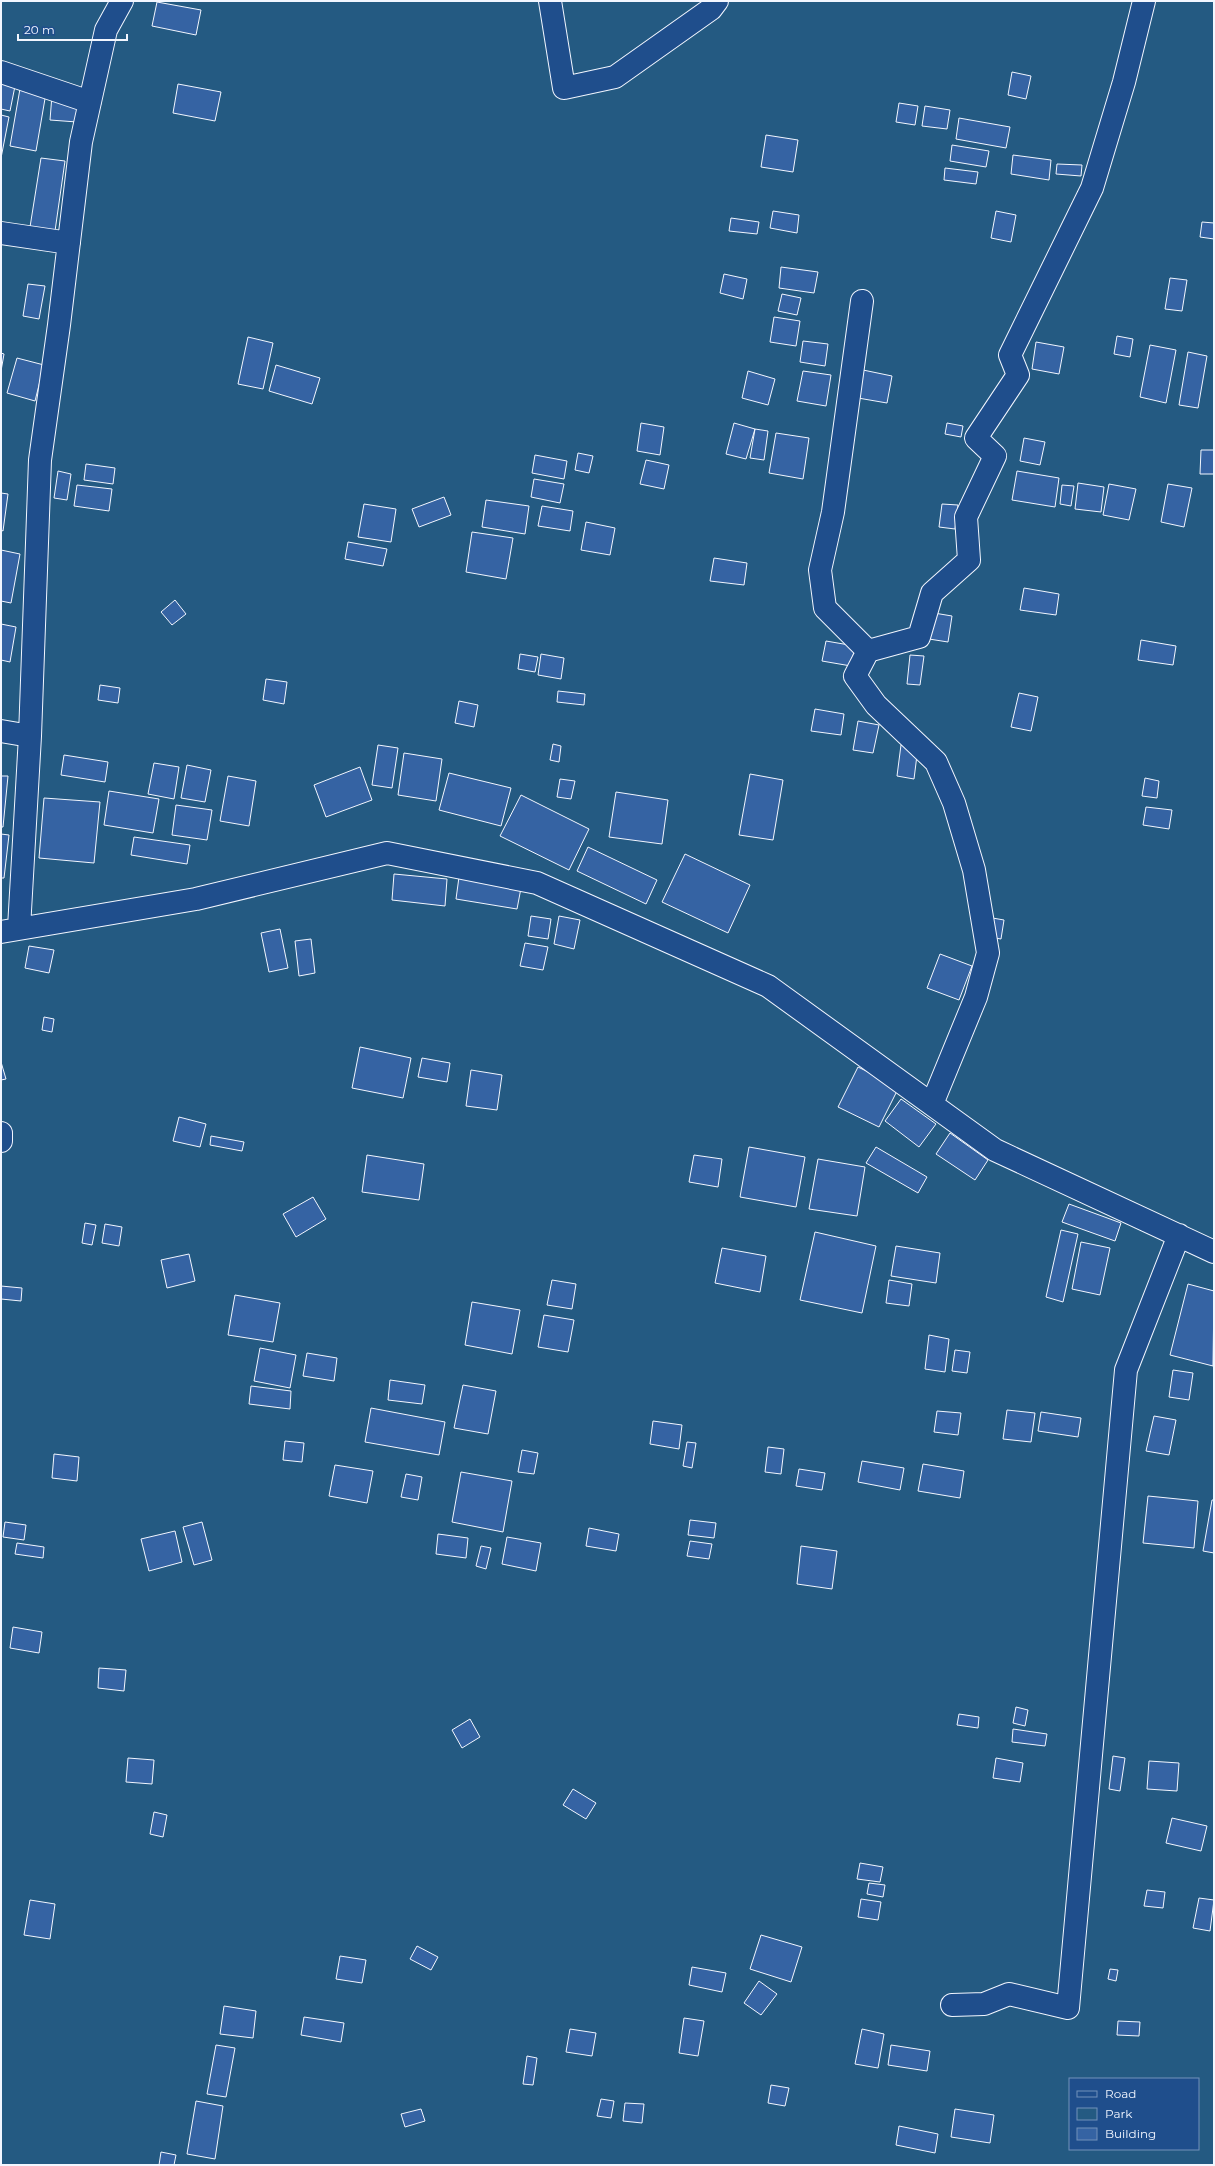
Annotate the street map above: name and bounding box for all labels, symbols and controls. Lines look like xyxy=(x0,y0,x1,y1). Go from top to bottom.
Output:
scale bar xyxy=(18,16,127,42)
text: 20 m xyxy=(24,22,55,37)
legend xyxy=(1069,2078,1199,2150)
text: Road xyxy=(1105,2086,1136,2101)
text: Park xyxy=(1105,2106,1133,2121)
text: Building xyxy=(1105,2126,1156,2141)

